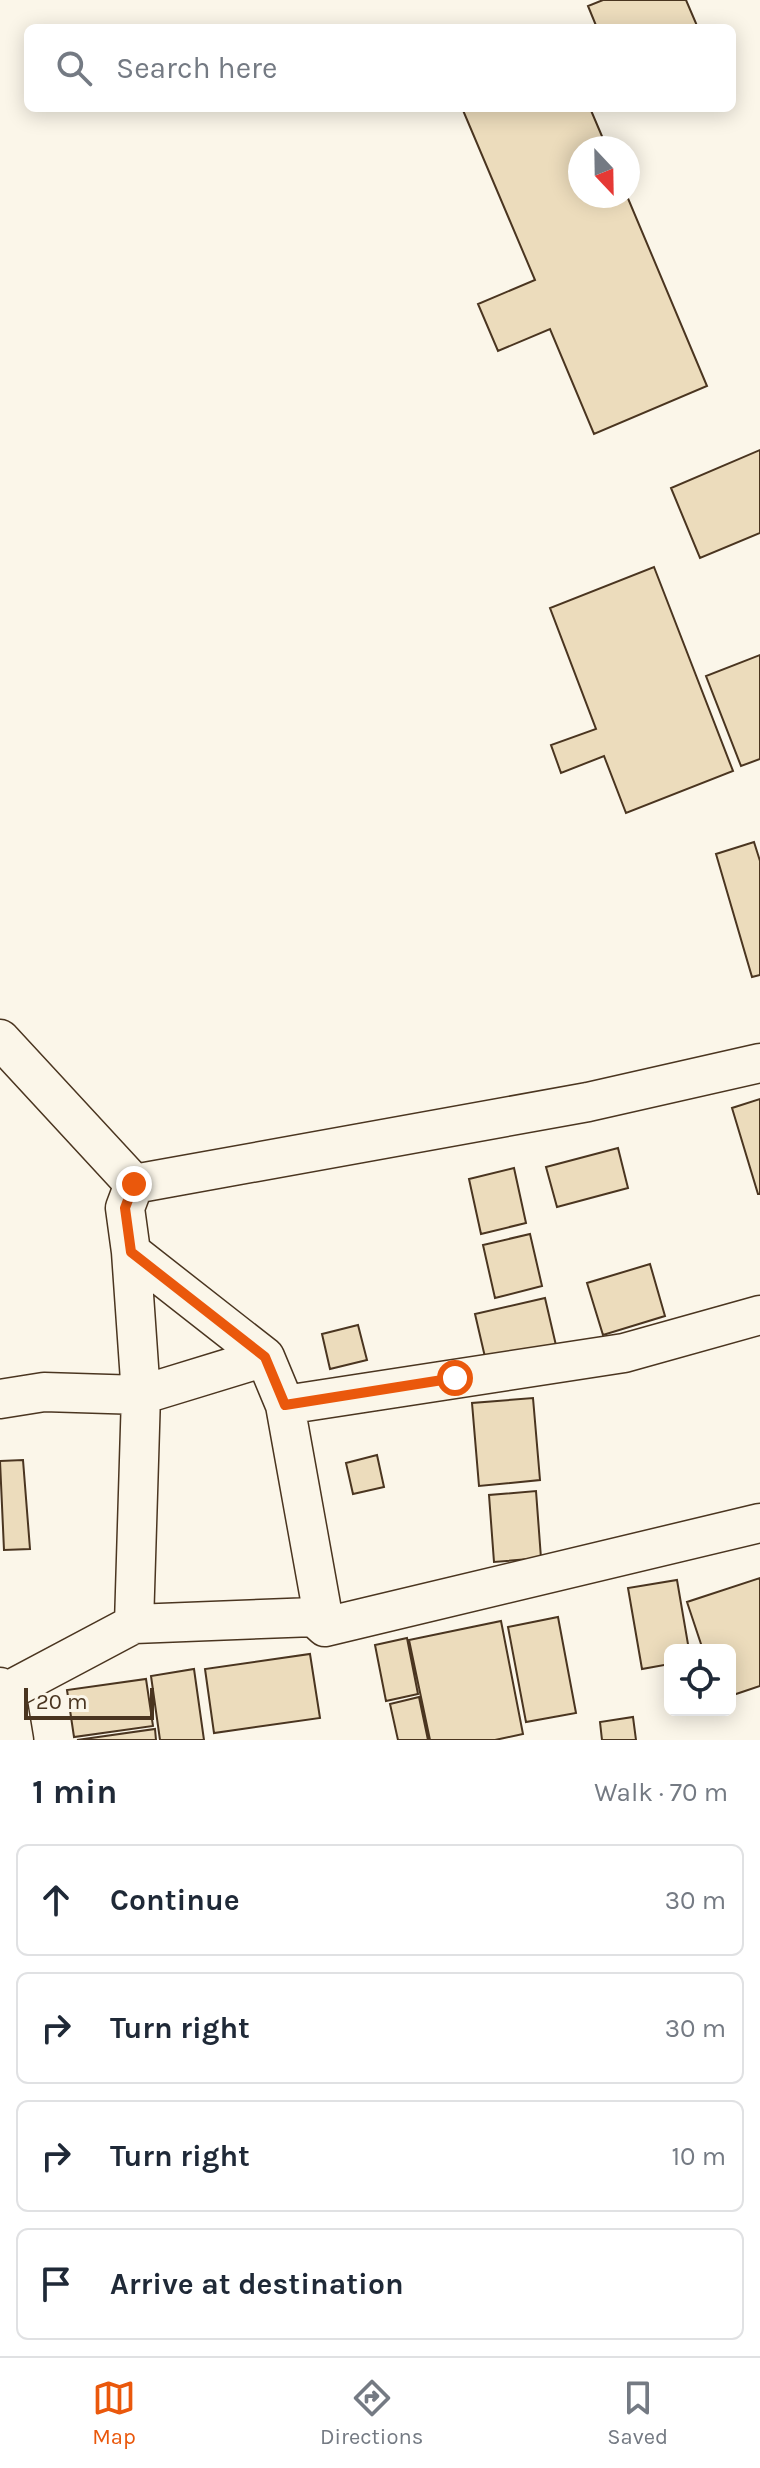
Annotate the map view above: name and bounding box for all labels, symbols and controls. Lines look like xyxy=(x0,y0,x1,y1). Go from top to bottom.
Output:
search box xyxy=(24,24,736,112)
icon: search xyxy=(52,46,96,90)
text: Search here xyxy=(116,50,277,86)
north arrow xyxy=(568,136,640,208)
route end xyxy=(116,1166,152,1202)
route start xyxy=(437,1360,473,1396)
map controls xyxy=(664,1644,736,1716)
button: locate xyxy=(664,1644,736,1716)
scale bar xyxy=(24,1684,154,1720)
text: 20 m xyxy=(36,1689,88,1715)
text: 1 min xyxy=(32,1772,117,1812)
text: Walk · 70 m xyxy=(594,1777,728,1808)
icon: ahead xyxy=(34,1878,78,1922)
text: Continue xyxy=(110,1882,240,1918)
text: 30 m xyxy=(665,1885,726,1916)
icon: right xyxy=(34,2006,78,2050)
text: Turn right xyxy=(110,2010,250,2046)
text: 30 m xyxy=(665,2013,726,2044)
icon: right xyxy=(34,2134,78,2178)
text: Turn right xyxy=(110,2138,250,2174)
text: 10 m xyxy=(671,2141,726,2172)
icon: arrive xyxy=(34,2262,78,2306)
text: Arrive at destination xyxy=(110,2266,404,2302)
tab: Map xyxy=(92,2376,136,2450)
tab: Directions xyxy=(320,2376,423,2450)
tab: Saved xyxy=(607,2376,668,2450)

